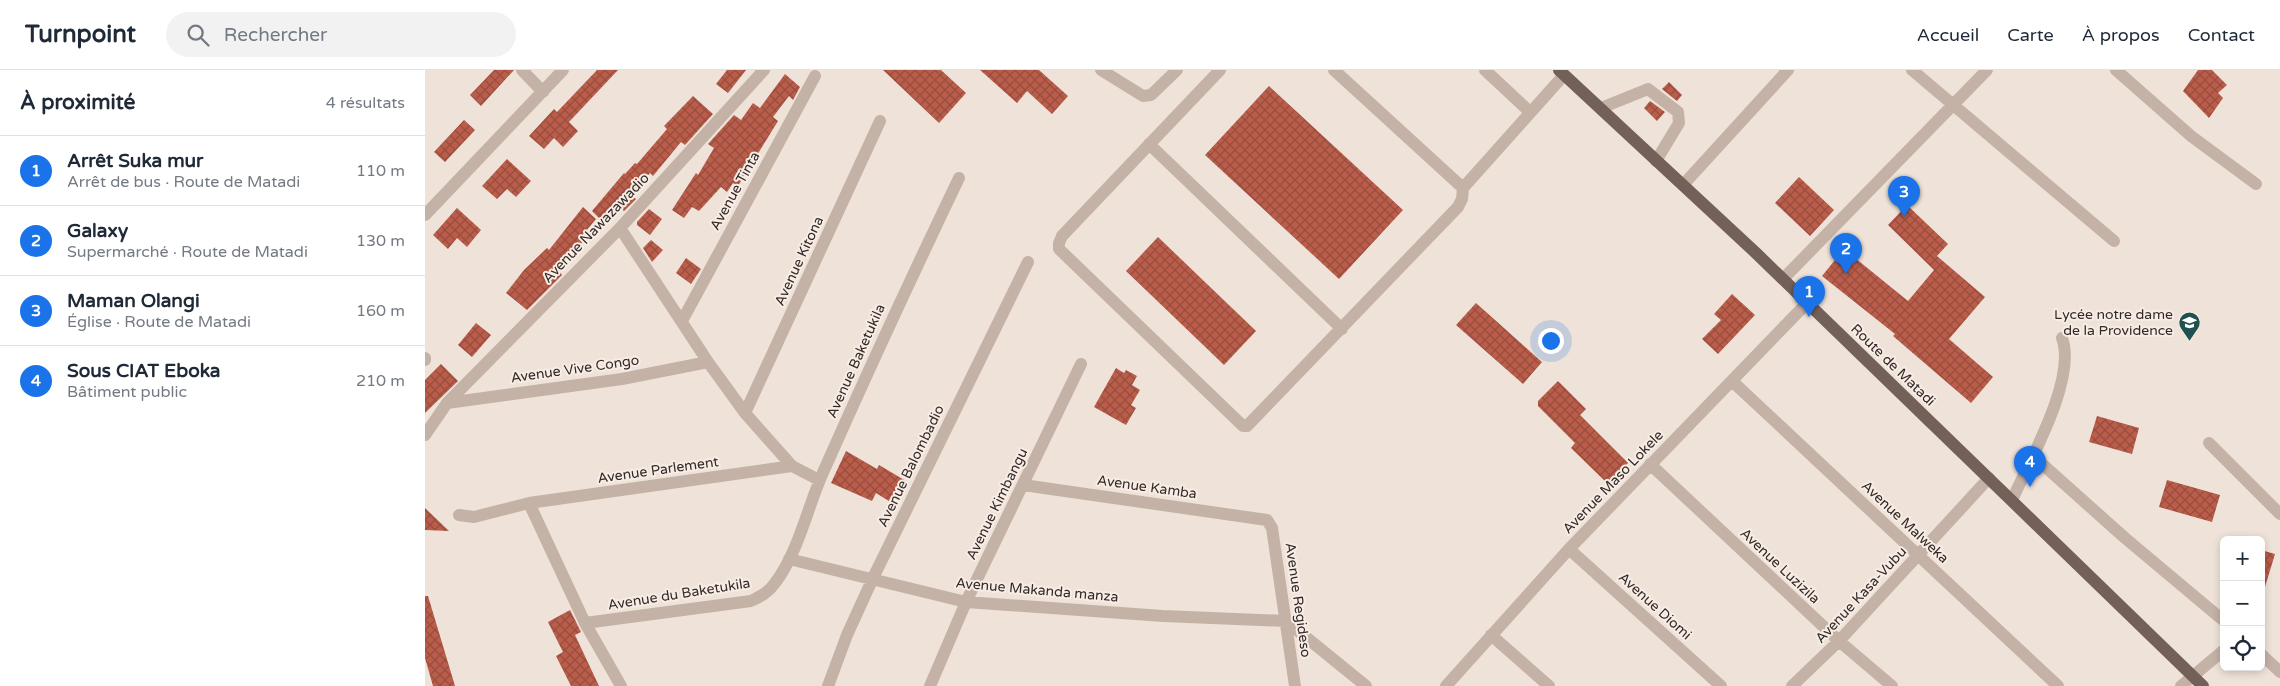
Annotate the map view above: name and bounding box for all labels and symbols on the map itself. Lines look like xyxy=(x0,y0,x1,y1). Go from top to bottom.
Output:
street label: Avenue Tinta xyxy=(706,149,764,233)
street label: Avenue Nawazawadio xyxy=(539,170,653,286)
pin: 3 xyxy=(1888,176,1920,217)
street label: Avenue Kitona xyxy=(771,214,827,308)
pin: 2 xyxy=(1830,233,1862,274)
pin: 1 xyxy=(1793,276,1825,317)
street label: Avenue Baketukila xyxy=(823,301,889,421)
place label: Lycée notre dame de la Providence xyxy=(2054,306,2173,339)
school or university icon: Lycée notre dame de la Providence xyxy=(2177,310,2201,341)
street label: Route de Matadi xyxy=(1847,320,1939,410)
your location xyxy=(1538,328,1564,354)
street label: Avenue Vive Congo xyxy=(510,352,640,386)
street label: Avenue Balombadio xyxy=(874,402,948,530)
street label: Avenue Maso Lokele xyxy=(1559,427,1667,537)
street label: Avenue Kimbangu xyxy=(963,445,1031,563)
pin: 4 xyxy=(2014,446,2046,487)
street label: Avenue Parlement xyxy=(596,453,720,487)
street label: Avenue Kamba xyxy=(1096,472,1198,502)
street label: Avenue Malweka xyxy=(1858,477,1952,567)
street label: Avenue Luzizila xyxy=(1737,525,1823,607)
street label: Avenue Regideso xyxy=(1282,541,1314,659)
street label: Avenue Kasa-Vubu xyxy=(1812,543,1910,647)
street label: Avenue Diomi xyxy=(1615,569,1695,643)
street label: Avenue du Baketukila xyxy=(607,574,751,614)
street label: Avenue Makanda manza xyxy=(955,574,1119,606)

